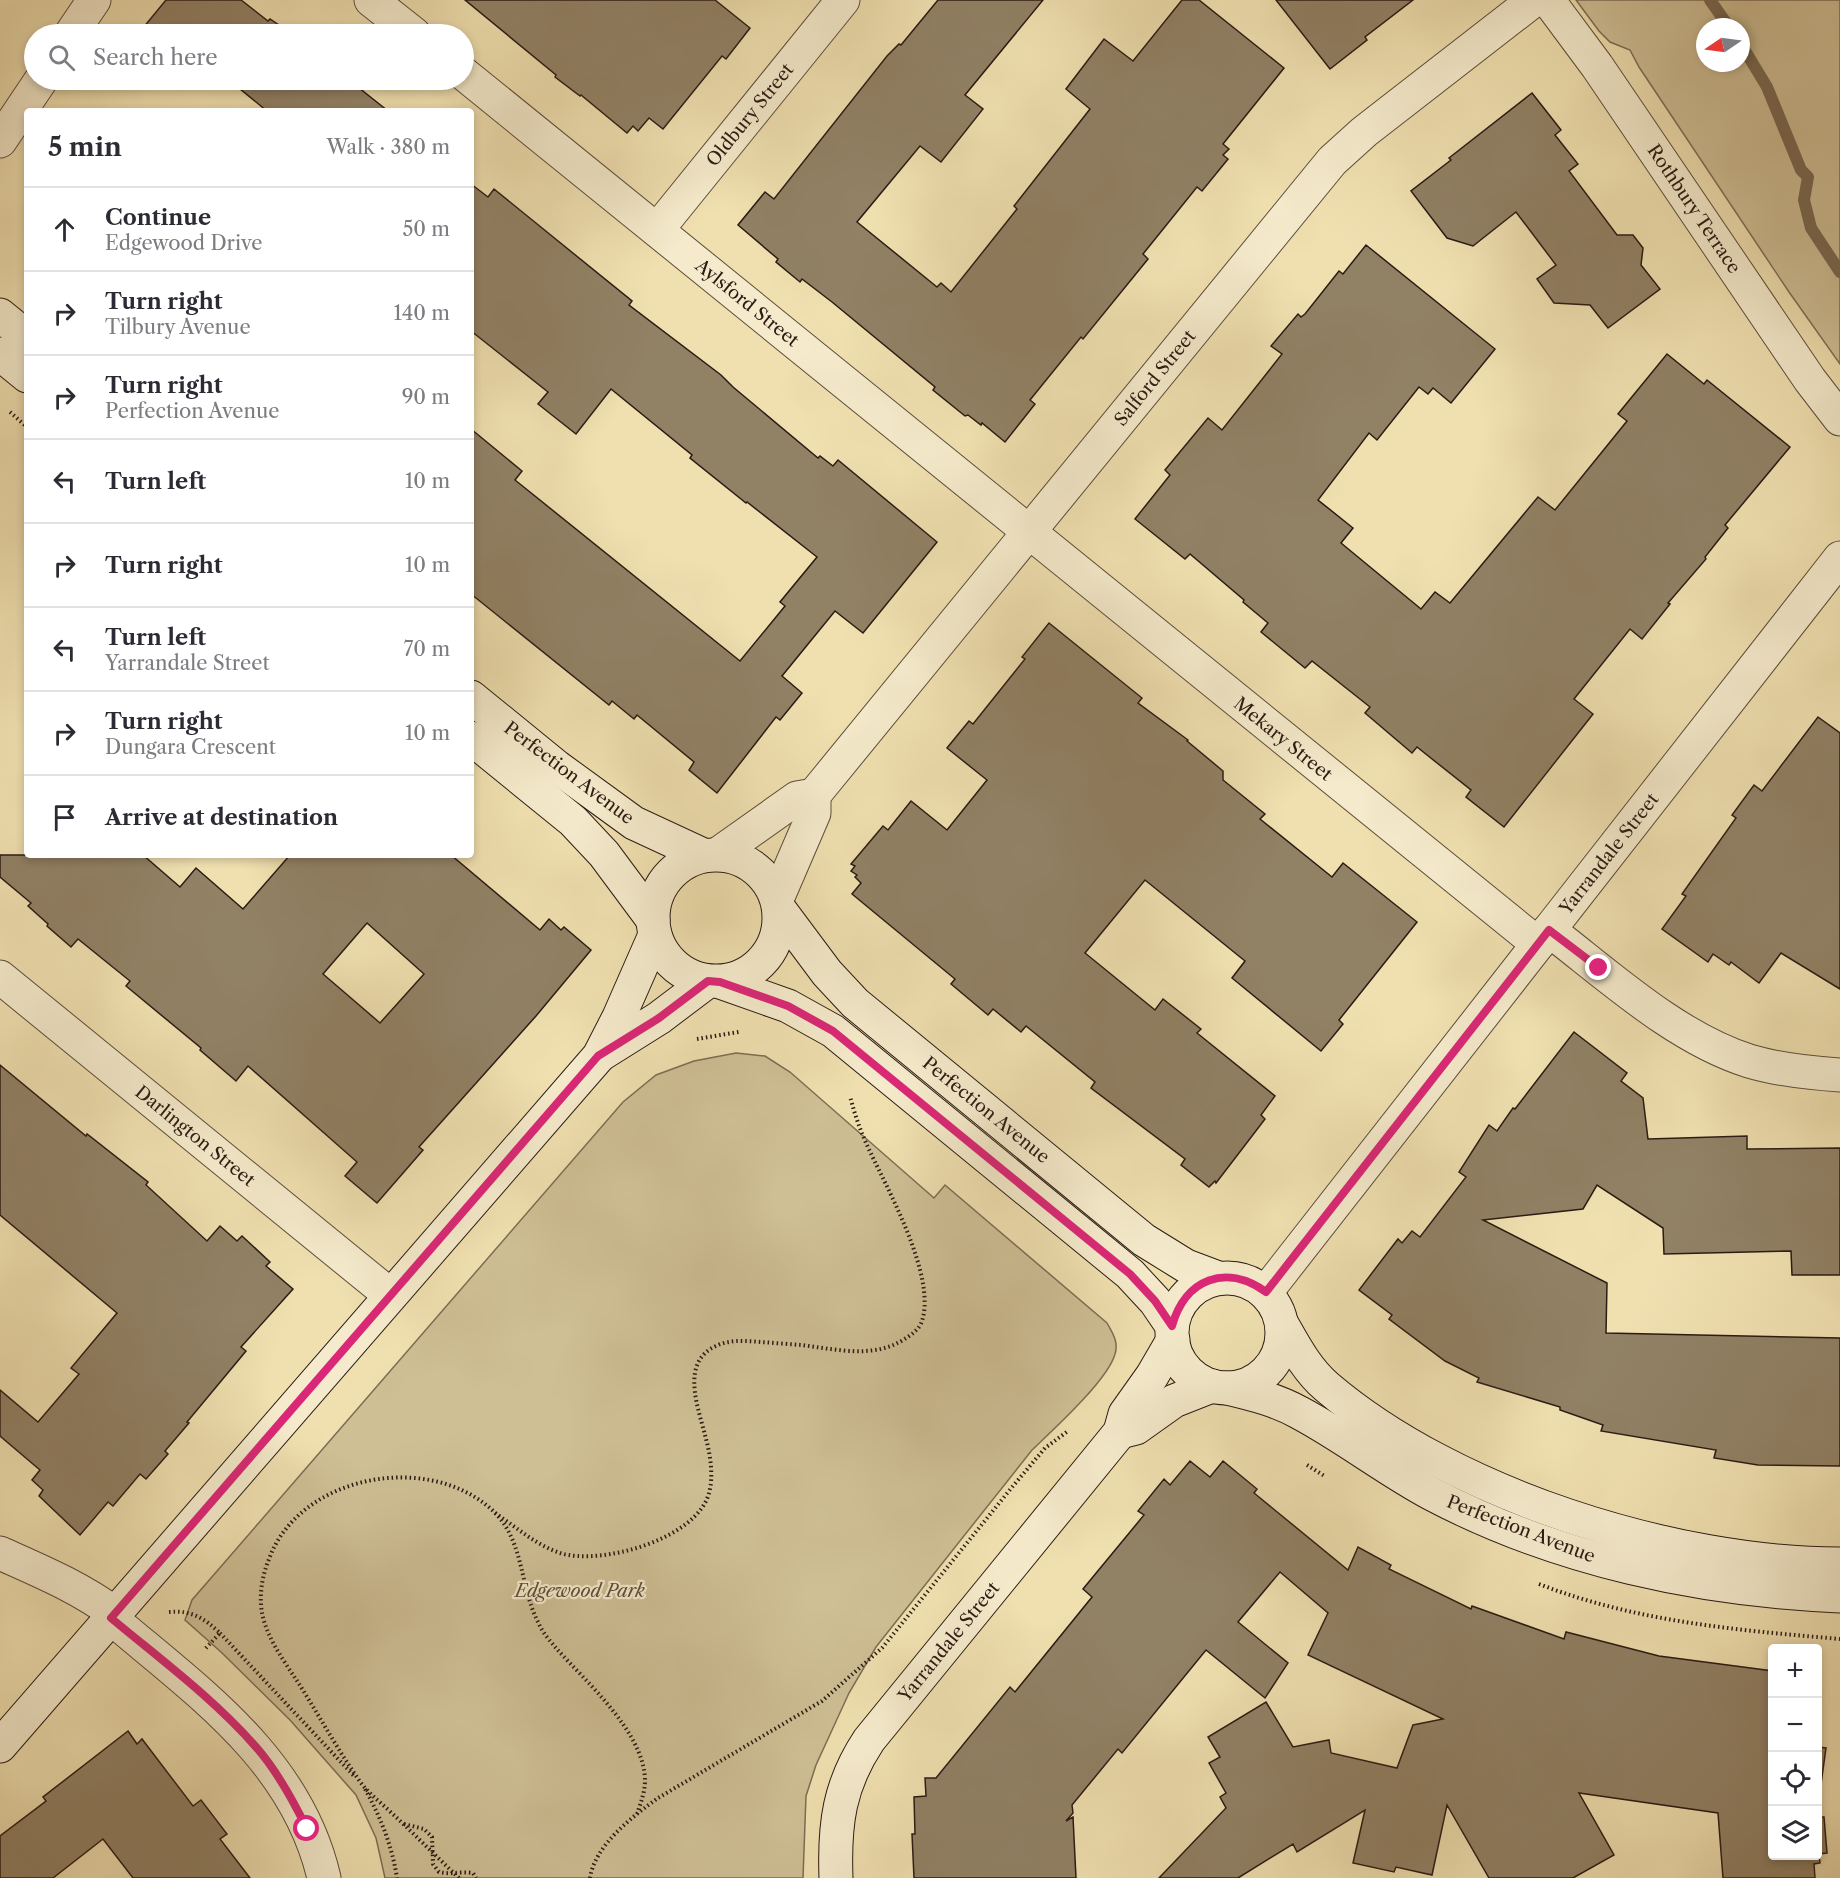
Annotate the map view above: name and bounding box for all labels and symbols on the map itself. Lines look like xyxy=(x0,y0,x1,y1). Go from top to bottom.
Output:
north arrow xyxy=(1696,18,1750,72)
street label: Oldbury Street xyxy=(702,59,799,171)
street label: Rothbury Terrace xyxy=(1643,140,1745,278)
street label: Aylsford Street xyxy=(690,254,804,352)
street label: Salford Street xyxy=(1110,325,1201,430)
street label: Mekary Street xyxy=(1229,693,1337,786)
street label: Perfection Avenue xyxy=(500,717,638,829)
street label: Yarrandale Street xyxy=(1554,788,1664,920)
route end xyxy=(1585,954,1611,980)
street label: Perfection Avenue xyxy=(918,1052,1054,1168)
street label: Darlington Street xyxy=(131,1081,260,1191)
street label: Perfection Avenue xyxy=(1444,1491,1598,1567)
street label: Yarrandale Street xyxy=(893,1577,1005,1707)
park label: Edgewood Park xyxy=(513,1580,646,1602)
route start xyxy=(293,1815,319,1841)

